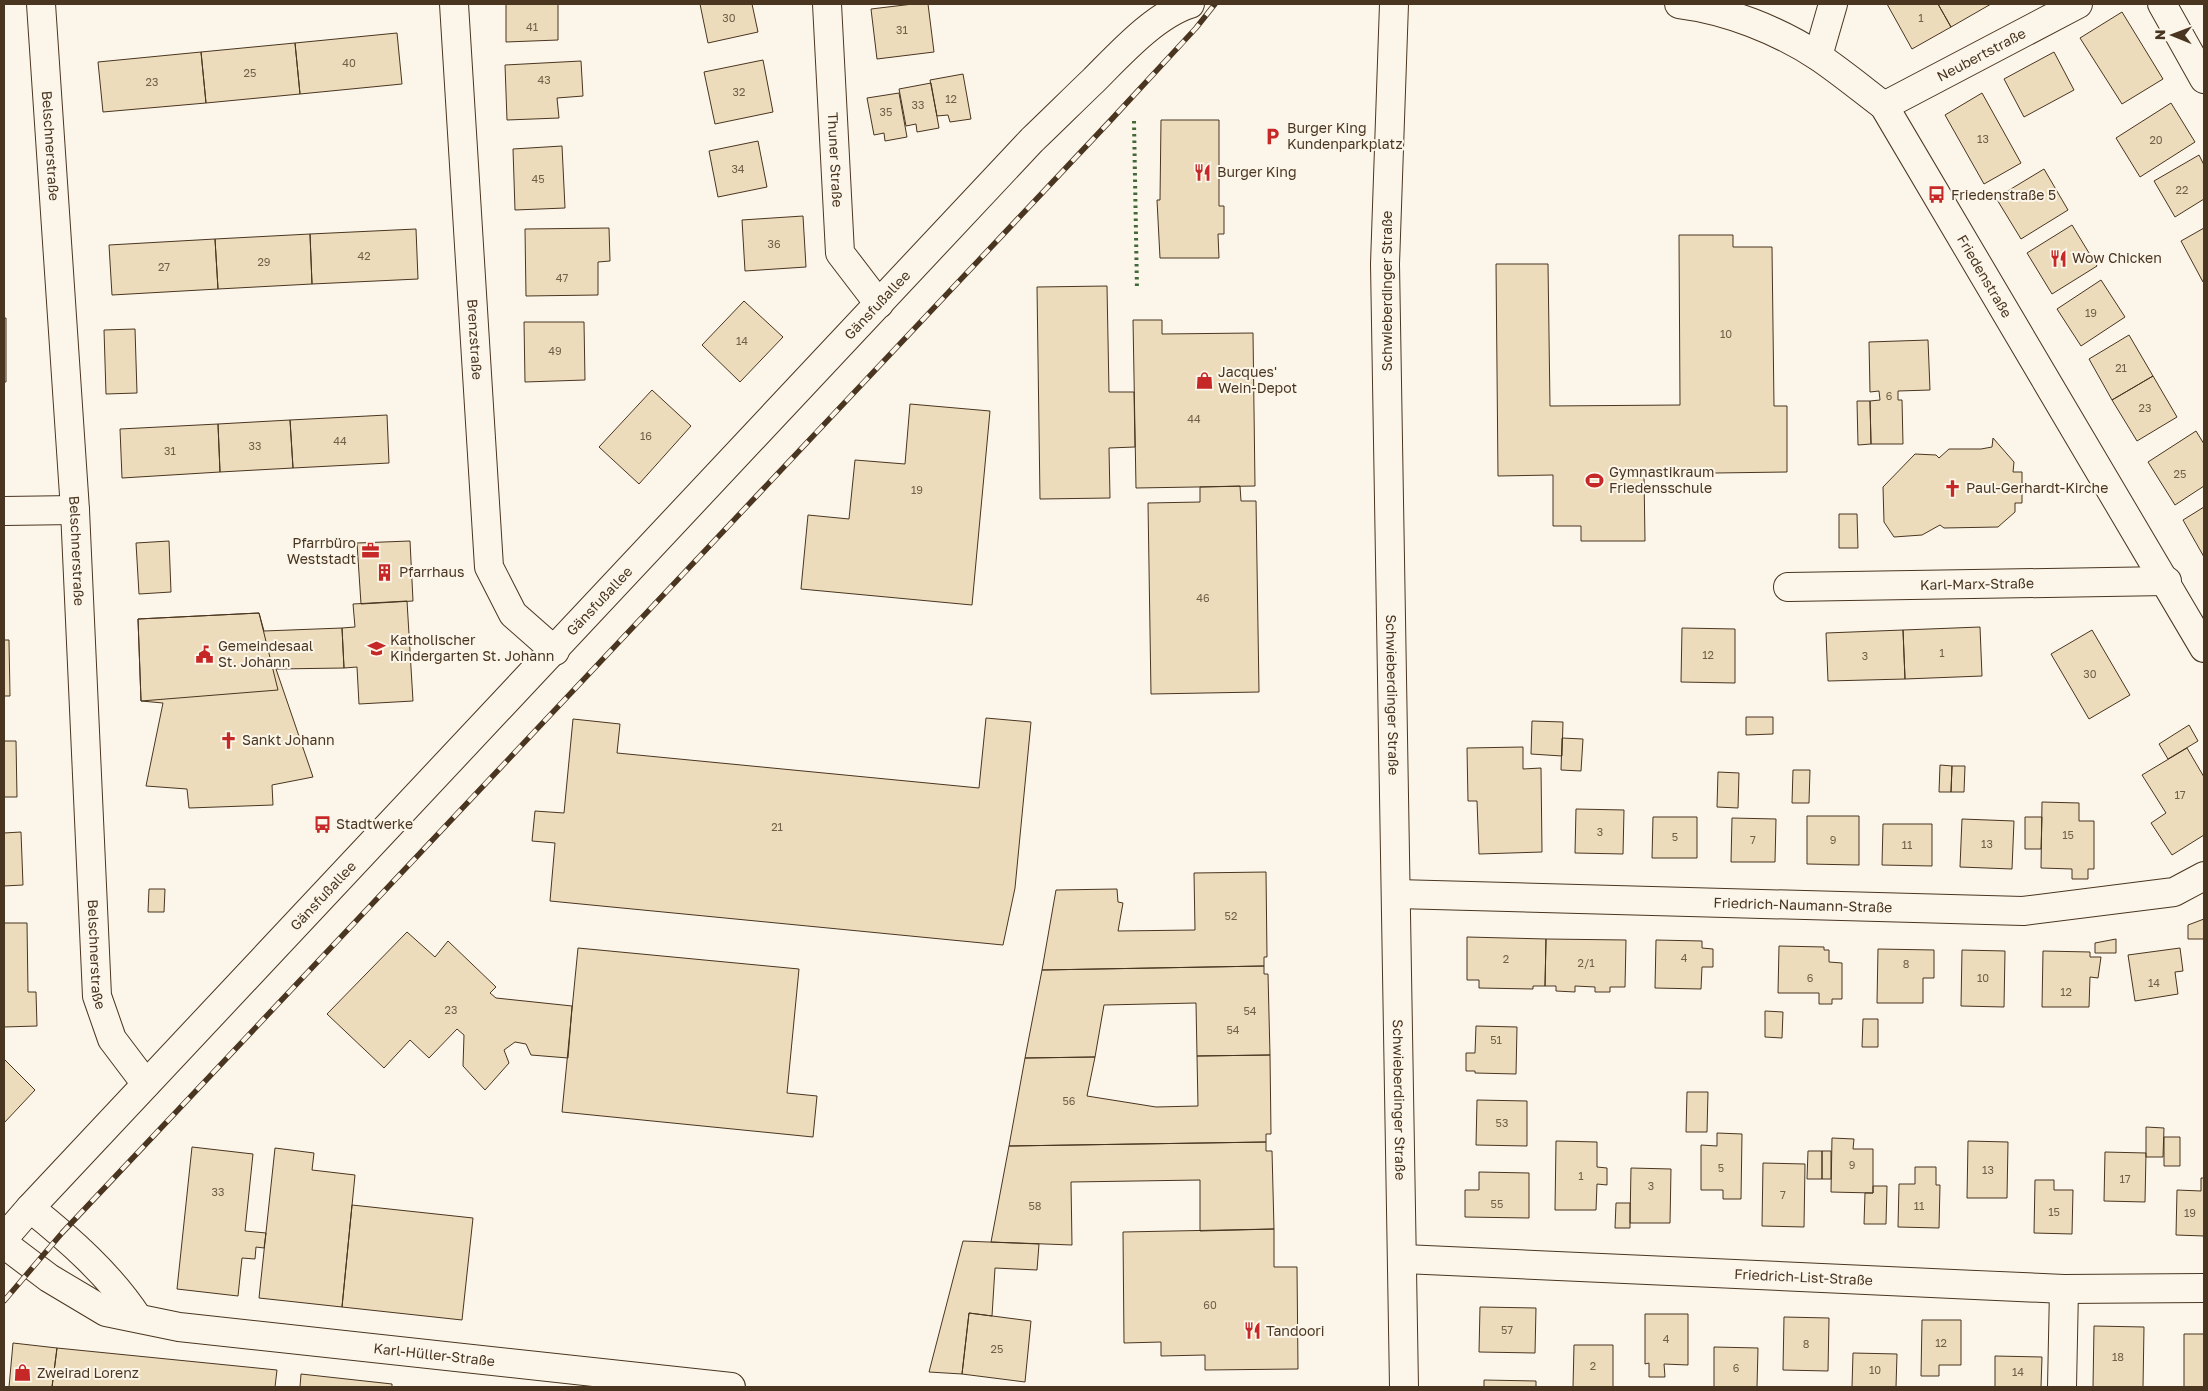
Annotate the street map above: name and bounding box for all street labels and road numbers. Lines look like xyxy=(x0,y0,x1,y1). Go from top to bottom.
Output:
street label: Neubertstraße xyxy=(1934,24,2028,85)
street label: Belschnerstraße xyxy=(39,90,63,201)
street label: Thuner Straße xyxy=(825,112,847,208)
street label: Schwieberdinger Straße xyxy=(1378,211,1395,371)
street label: Friedenstraße xyxy=(1954,231,2016,321)
street label: Gänsfußallee xyxy=(840,266,913,343)
street label: Brenzstraße xyxy=(464,298,486,380)
street label: Belschnerstraße xyxy=(66,495,88,606)
street label: Gänsfußallee xyxy=(563,563,636,639)
street label: Karl-Marx-Straße xyxy=(1920,574,2034,593)
street label: Schwieberdinger Straße xyxy=(1383,614,1403,775)
street label: Gänsfußallee xyxy=(286,857,359,933)
street label: Friedrich-Naumann-Straße xyxy=(1713,894,1893,915)
street label: Belschnerstraße xyxy=(85,899,110,1011)
street label: Schwieberdinger Straße xyxy=(1390,1019,1409,1180)
street label: Friedrich-List-Straße xyxy=(1734,1265,1873,1288)
street label: Karl-Hüller-Straße xyxy=(373,1339,496,1369)

